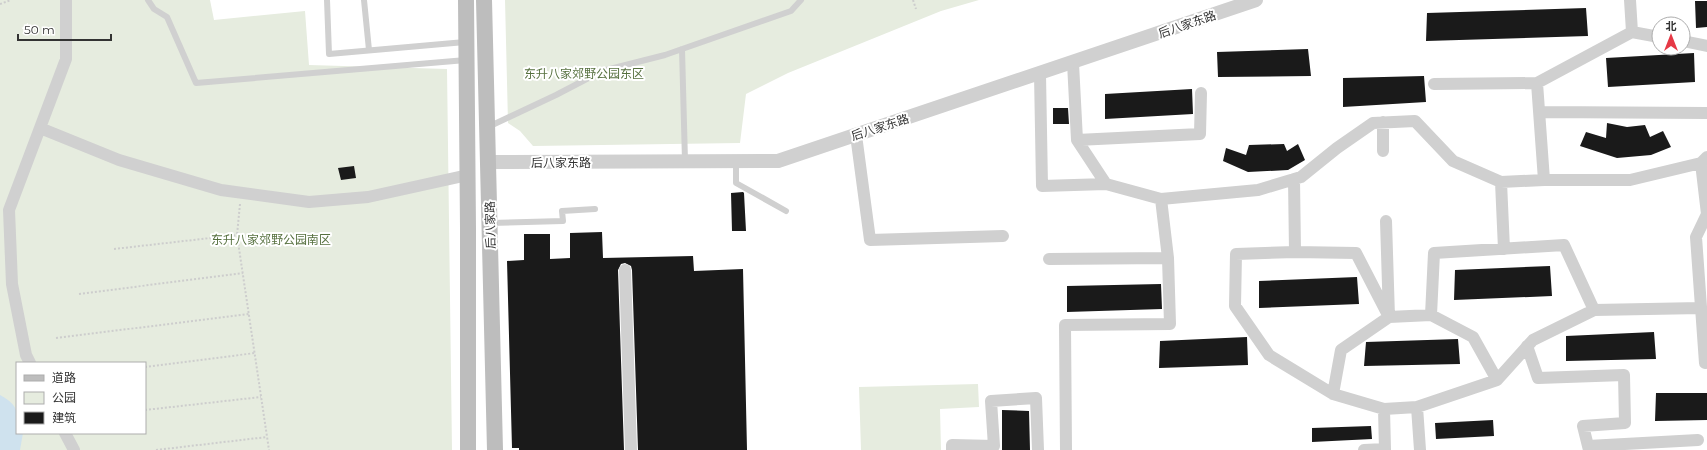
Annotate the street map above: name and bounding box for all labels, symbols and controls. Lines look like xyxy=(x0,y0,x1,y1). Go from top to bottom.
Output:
street label: 后八家东路 xyxy=(1156,7,1218,41)
scale bar xyxy=(18,16,111,42)
north arrow xyxy=(1651,16,1691,56)
text: 北 xyxy=(1666,19,1677,33)
text: 50 m xyxy=(24,22,55,37)
park label: 东升八家郊野公园东区 xyxy=(524,66,644,81)
street label: 后八家东路 xyxy=(849,111,911,143)
street label: 后八家东路 xyxy=(531,155,591,170)
street label: 后八家路 xyxy=(482,201,498,249)
park label: 东升八家郊野公园南区 xyxy=(211,232,331,247)
legend xyxy=(16,362,146,434)
text: 道路 xyxy=(52,370,76,385)
text: 公园 xyxy=(52,390,76,405)
text: 建筑 xyxy=(52,410,76,425)

